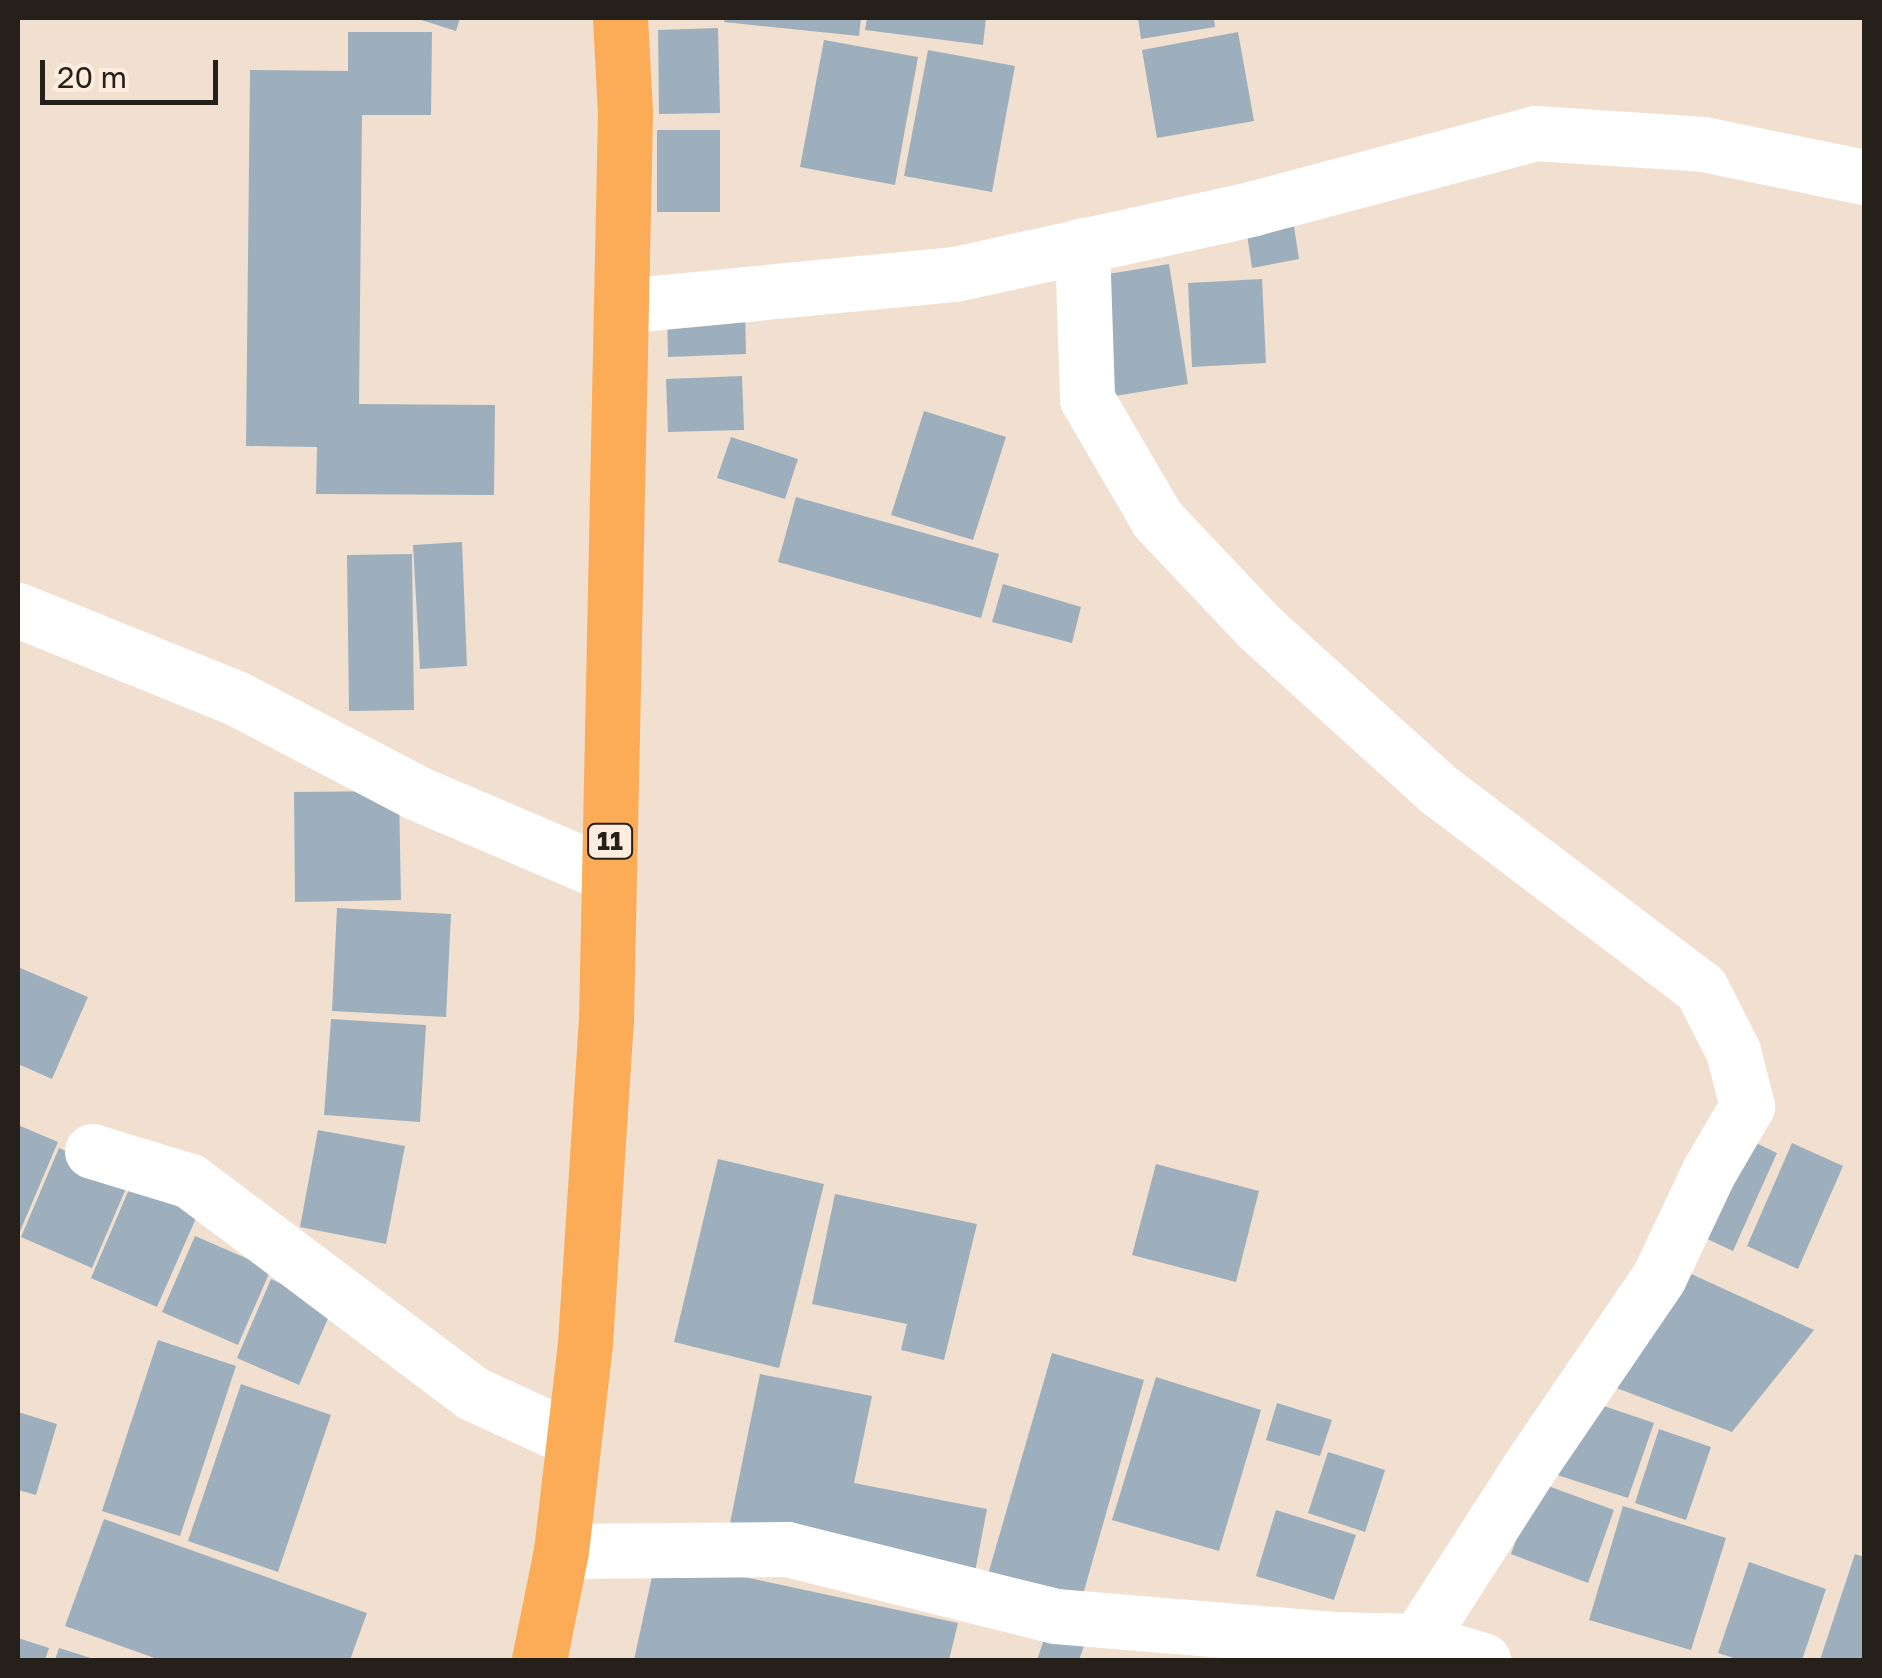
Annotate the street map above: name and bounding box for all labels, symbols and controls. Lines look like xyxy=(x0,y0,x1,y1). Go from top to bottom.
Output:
scale bar xyxy=(45,40,222,102)
text: 20 m xyxy=(57,59,127,95)
road number: 11 xyxy=(585,821,635,861)

